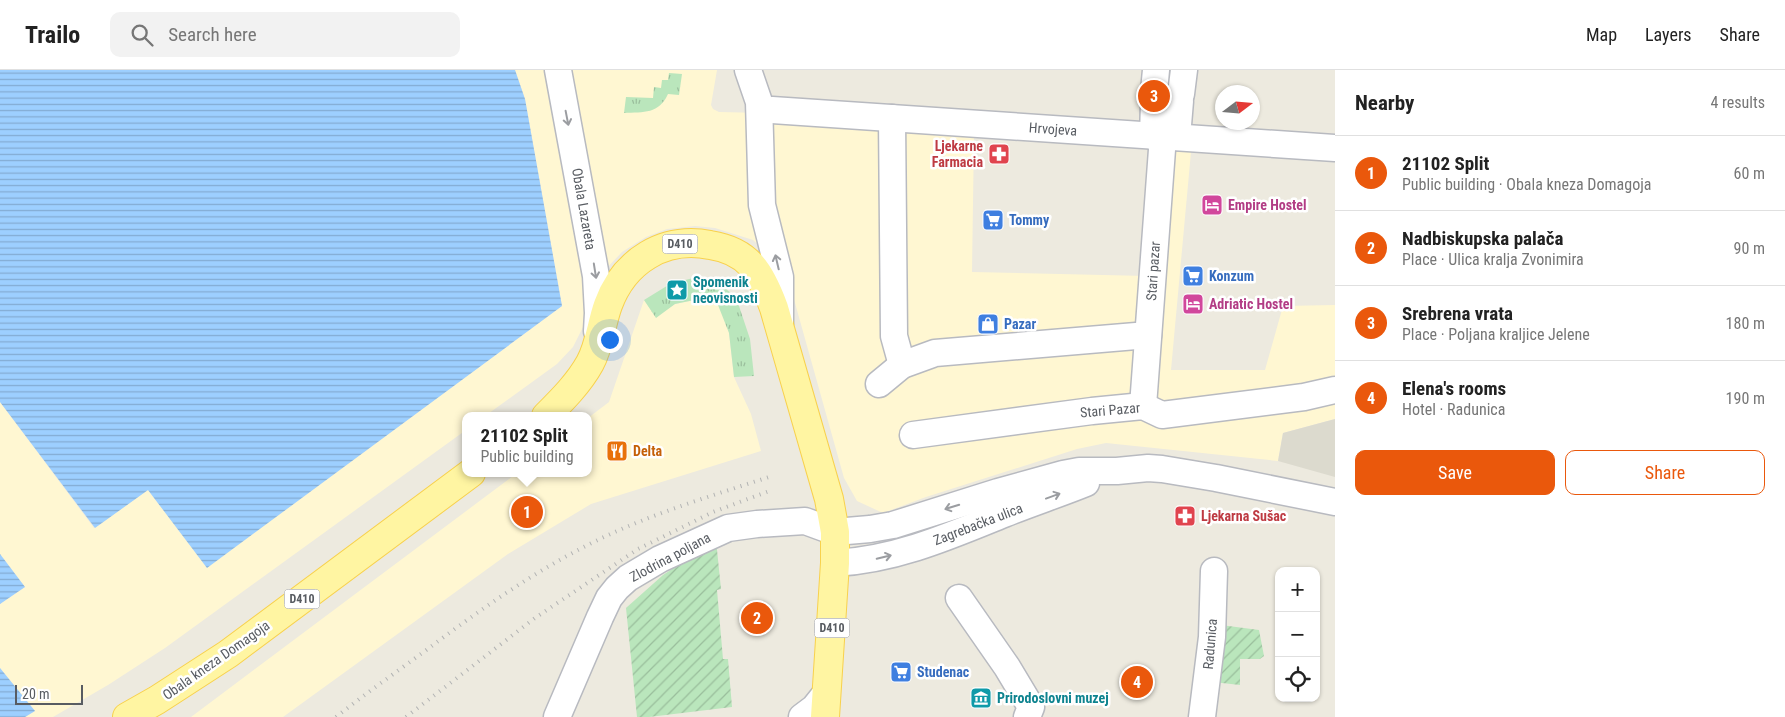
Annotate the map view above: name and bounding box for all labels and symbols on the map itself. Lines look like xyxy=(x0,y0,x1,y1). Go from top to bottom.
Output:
pin: 3 xyxy=(1138,77,1170,115)
north arrow xyxy=(1215,85,1260,130)
one-way arrow xyxy=(563,109,572,125)
street label: Hrvojeva xyxy=(1028,119,1078,139)
place label: Ljekarne Farmacia xyxy=(932,138,983,170)
pharmacy icon: Ljekarne Farmacia xyxy=(987,142,1011,166)
street label: Obala Lazareta xyxy=(569,167,599,251)
hotel icon: Empire Hostel xyxy=(1200,193,1224,217)
place label: Empire Hostel xyxy=(1228,197,1307,213)
supermarket icon: Tommy xyxy=(981,208,1005,232)
place label: Tommy xyxy=(1009,212,1050,228)
road number: D410 xyxy=(662,234,698,253)
street label: Stari pazar xyxy=(1143,241,1163,301)
one-way arrow xyxy=(772,254,781,270)
one-way arrow xyxy=(590,262,600,278)
supermarket icon: Konzum xyxy=(1181,264,1205,288)
place label: Konzum xyxy=(1209,268,1254,284)
place label: Spomenik neovisnosti xyxy=(693,274,758,306)
place icon: Spomenik neovisnosti xyxy=(665,278,689,302)
hotel icon: Adriatic Hostel xyxy=(1181,292,1205,316)
place label: Adriatic Hostel xyxy=(1209,296,1293,312)
shop icon: Pazar xyxy=(976,312,1000,336)
place label: Pazar xyxy=(1004,316,1036,332)
your location xyxy=(597,327,623,353)
street label: Stari Pazar xyxy=(1079,399,1141,421)
restaurant icon: Delta xyxy=(605,439,629,463)
place label: Delta xyxy=(633,443,662,459)
one-way arrow xyxy=(1045,491,1060,500)
pin: 1 xyxy=(511,493,543,531)
street label: Zagrebačka ulica xyxy=(931,500,1025,548)
one-way arrow xyxy=(944,502,960,512)
pharmacy icon: Ljekarna Sušac xyxy=(1173,504,1197,528)
place label: Ljekarna Sušac xyxy=(1201,508,1287,524)
street label: Zlodrina poljana xyxy=(627,529,713,585)
one-way arrow xyxy=(875,552,891,561)
road number: D410 xyxy=(284,590,320,608)
pin: 2 xyxy=(741,599,773,637)
street label: Obala kneza Domagoja xyxy=(159,617,273,703)
road number: D410 xyxy=(814,618,850,638)
street label: Radunica xyxy=(1200,618,1220,670)
supermarket icon: Studenac xyxy=(889,660,913,684)
pin: 4 xyxy=(1121,663,1153,701)
place label: Studenac xyxy=(917,664,970,680)
scale bar xyxy=(15,682,82,705)
museum icon: Prirodoslovni muzej xyxy=(969,686,993,710)
place label: Prirodoslovni muzej xyxy=(997,690,1109,706)

